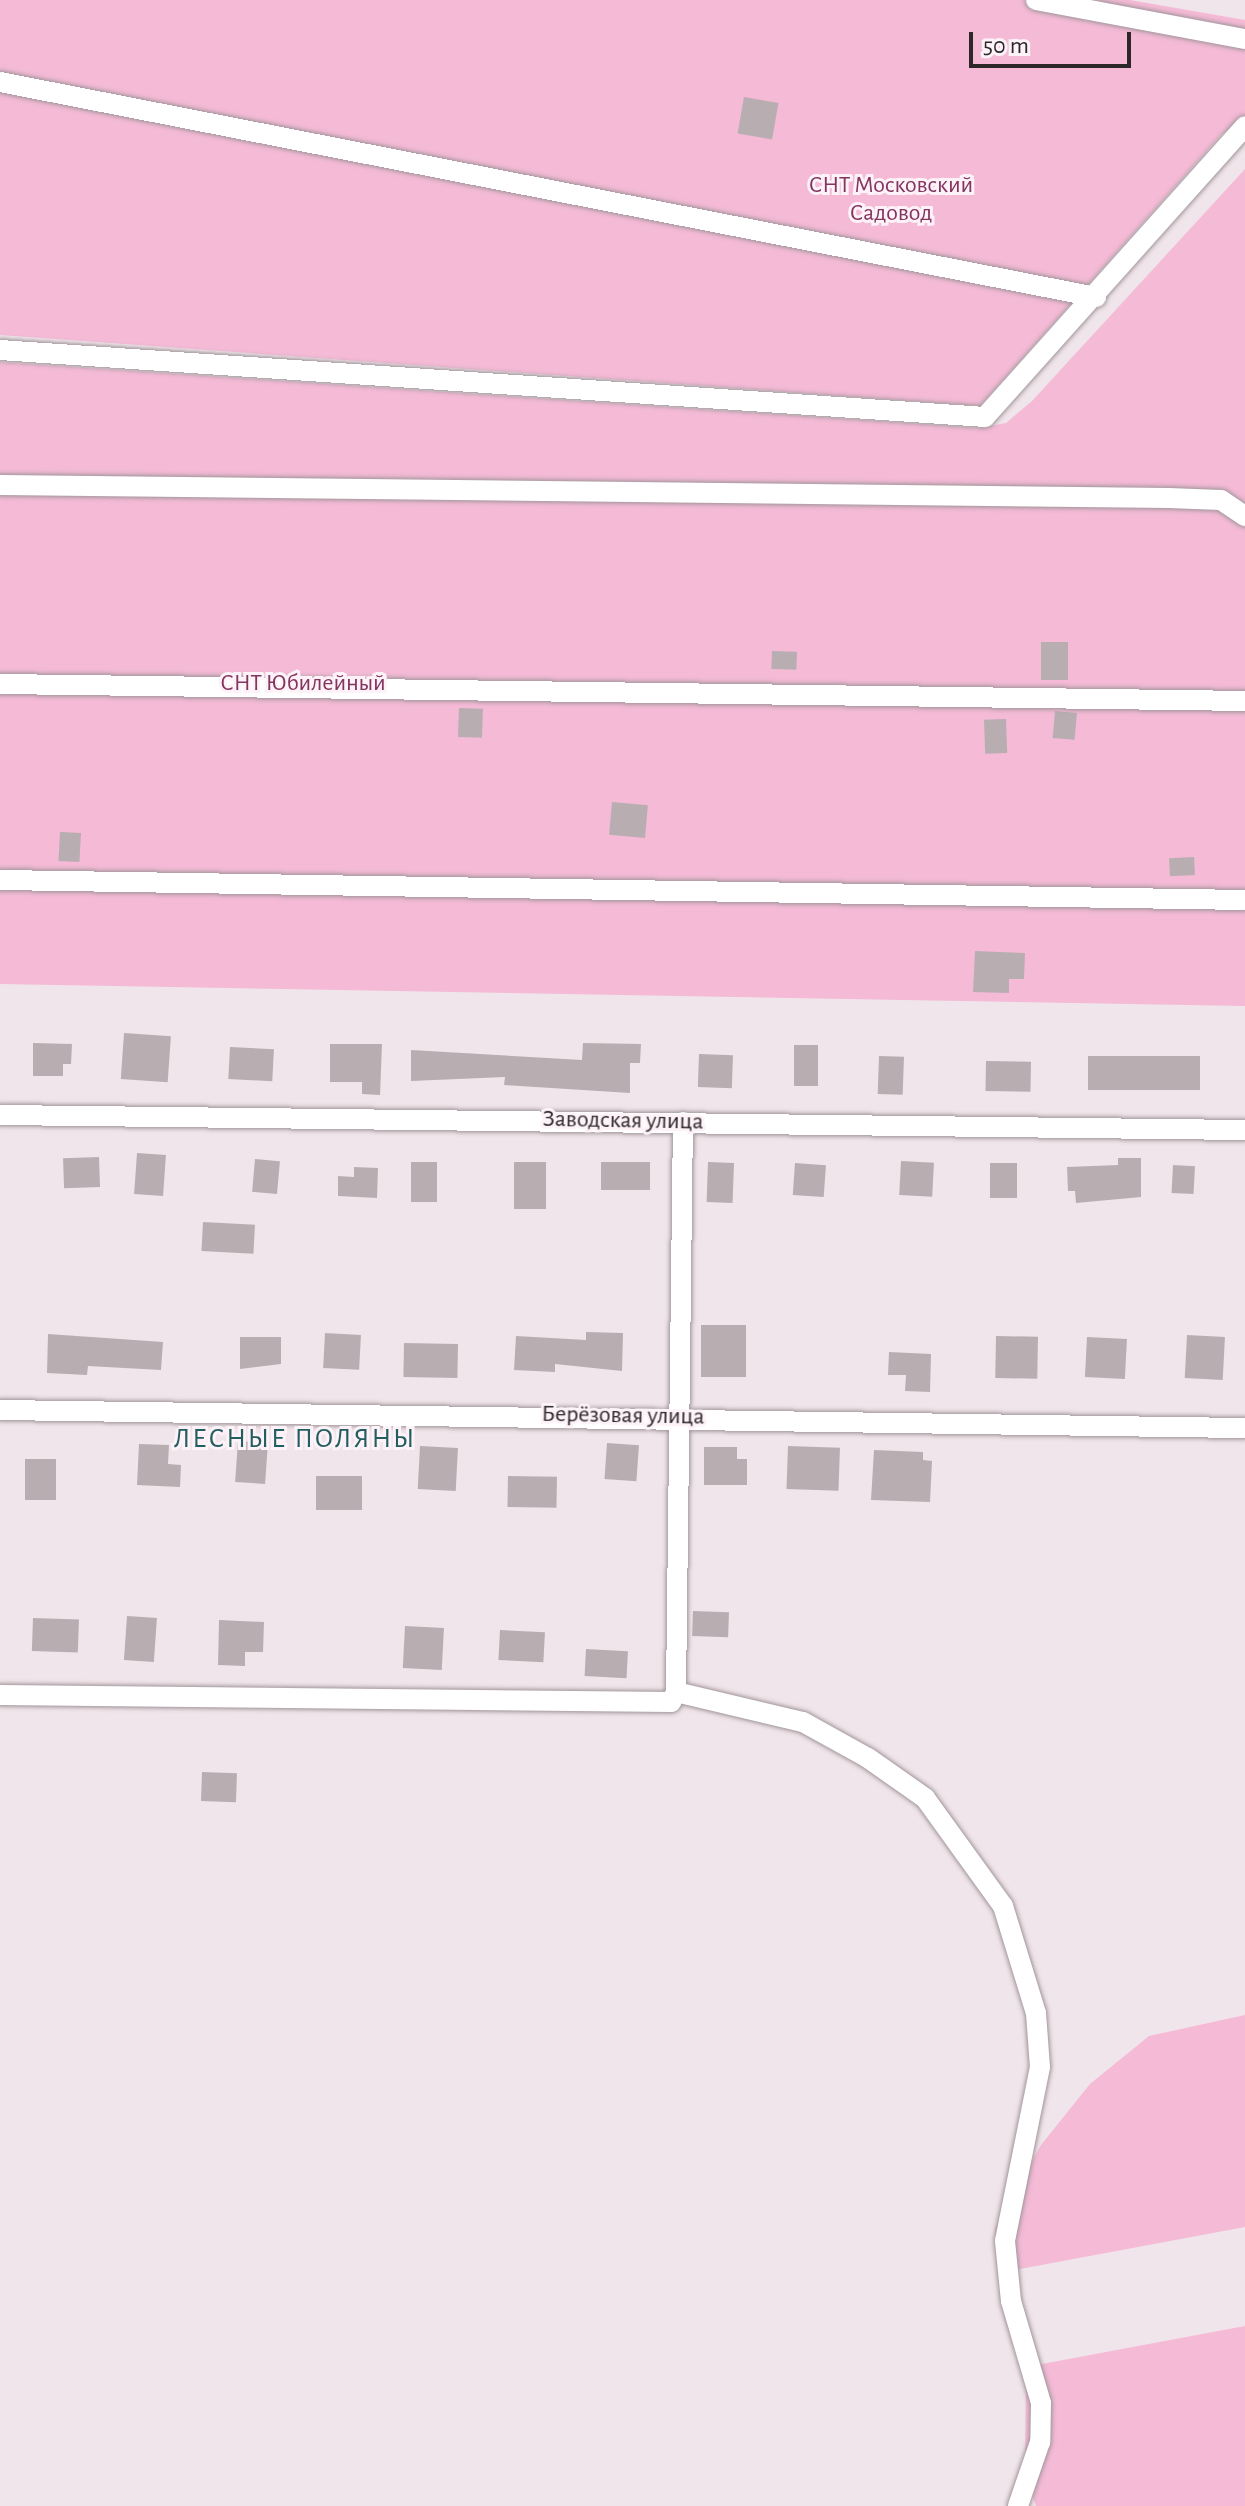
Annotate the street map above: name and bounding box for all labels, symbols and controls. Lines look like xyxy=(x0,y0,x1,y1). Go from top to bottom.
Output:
scale bar xyxy=(973,16,1135,66)
text: 50 m xyxy=(983,34,1029,58)
park label: СНТ Московский Садовод xyxy=(809,172,973,228)
park label: СНТ Юбилейный xyxy=(220,670,386,698)
street label: Заводская улица xyxy=(542,1105,704,1137)
street label: Берёзовая улица xyxy=(541,1400,705,1432)
district label: ЛЕСНЫЕ ПОЛЯНЫ xyxy=(174,1422,416,1456)

